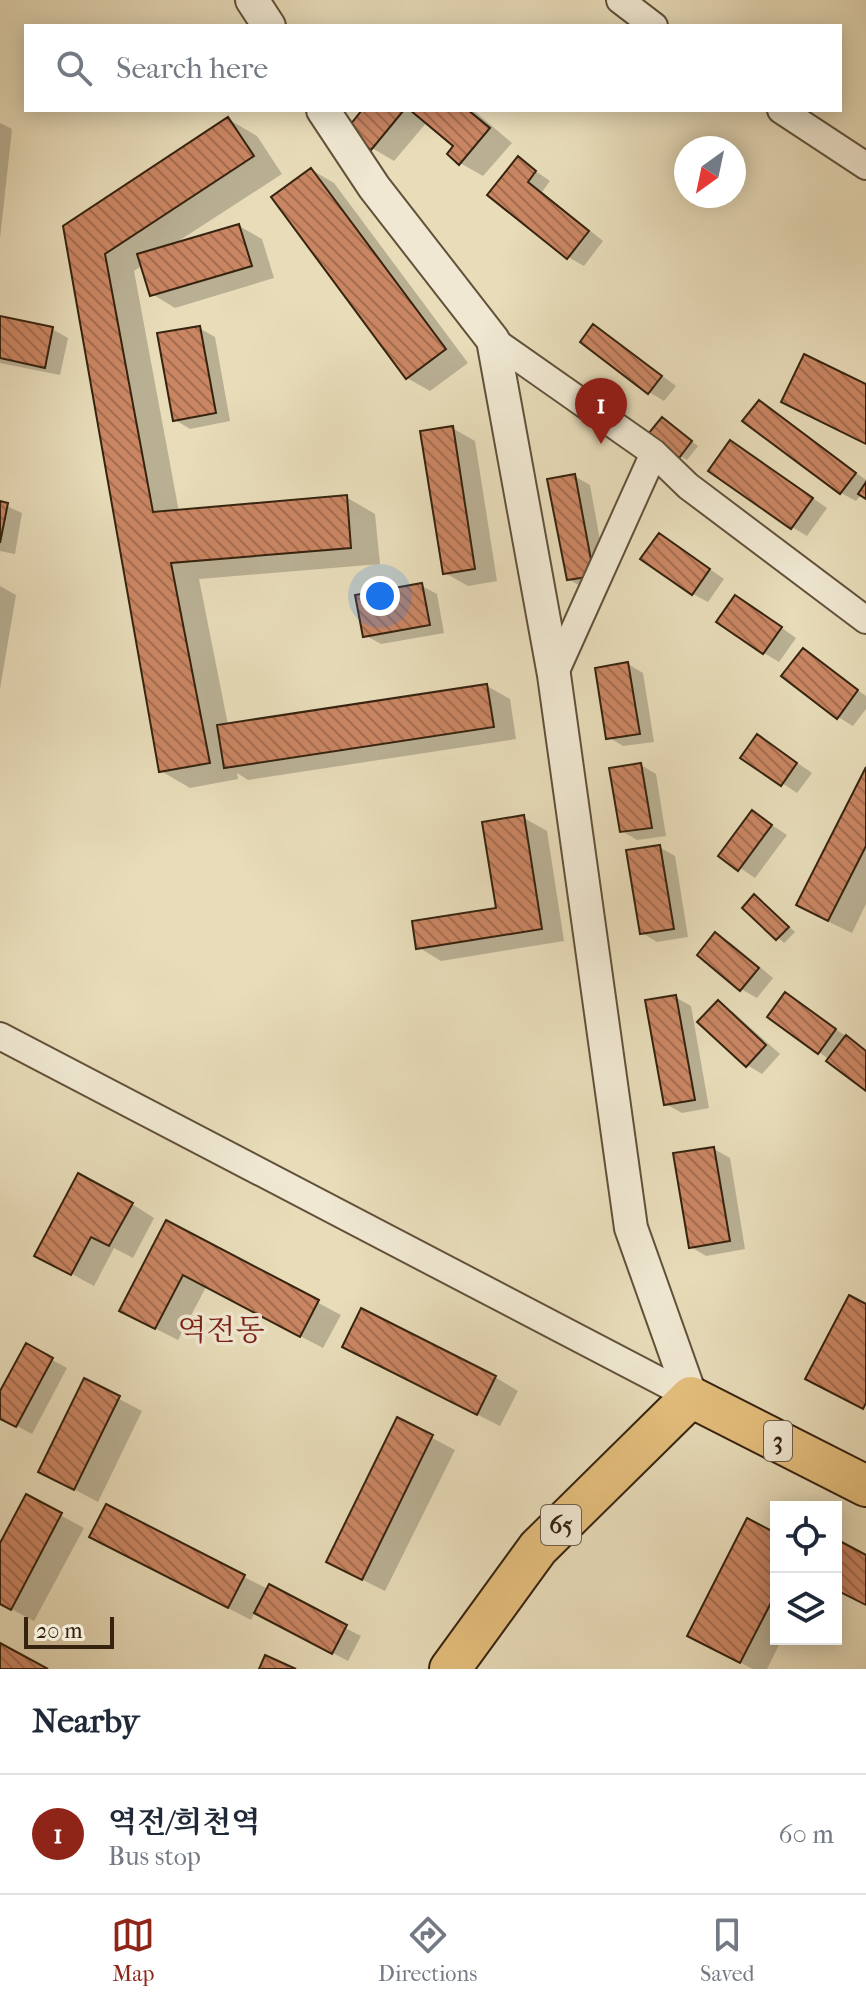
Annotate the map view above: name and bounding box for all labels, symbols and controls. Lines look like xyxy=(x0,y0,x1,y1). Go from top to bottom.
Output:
search box xyxy=(24,24,842,112)
icon: search xyxy=(52,46,96,90)
text: Search here xyxy=(116,51,268,86)
north arrow xyxy=(674,136,746,208)
pin: 1 xyxy=(575,378,627,444)
your location xyxy=(360,576,400,616)
district label: 역전동 xyxy=(178,1313,264,1348)
road number: 3 xyxy=(764,1421,792,1461)
map controls xyxy=(770,1501,842,1645)
button: locate xyxy=(770,1501,842,1573)
road number: 65 xyxy=(541,1505,581,1545)
button: layers xyxy=(770,1573,842,1645)
scale bar xyxy=(24,1613,114,1649)
text: 20 m xyxy=(36,1618,82,1644)
text: Nearby xyxy=(32,1701,139,1741)
text: 역전/희천역 xyxy=(108,1805,260,1840)
text: 1 xyxy=(53,1819,63,1850)
text: 60 m xyxy=(778,1819,834,1850)
text: Bus stop xyxy=(108,1841,201,1872)
tab: Map xyxy=(111,1913,155,1987)
tab: Directions xyxy=(378,1913,477,1987)
tab: Saved xyxy=(700,1913,755,1987)

